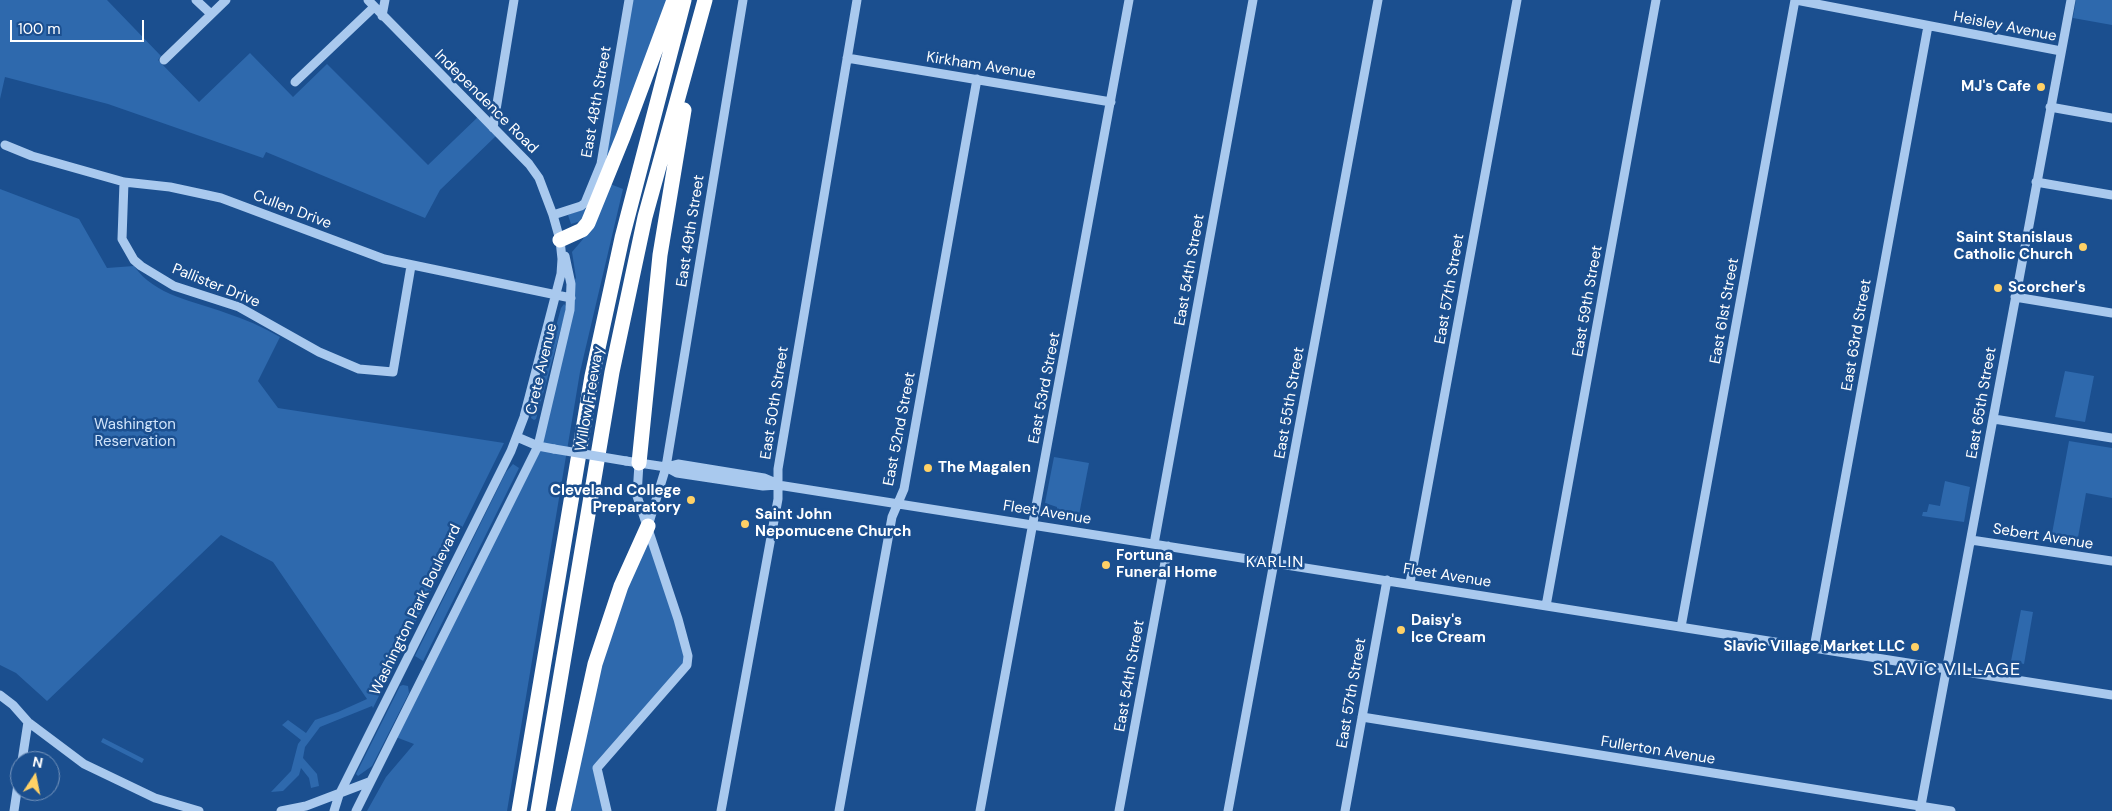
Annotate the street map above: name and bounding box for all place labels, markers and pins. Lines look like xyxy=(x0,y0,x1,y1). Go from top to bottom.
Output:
place label: MJ's Cafe xyxy=(1961,78,2031,96)
marker: MJ's Cafe xyxy=(2035,81,2047,93)
place label: Saint Stanislaus Catholic Church xyxy=(1954,229,2073,264)
marker: Saint Stanislaus Catholic Church xyxy=(2077,241,2089,253)
place label: Scorcher's xyxy=(2008,279,2086,297)
marker: Scorcher's xyxy=(1992,282,2004,294)
place label: The Magalen xyxy=(938,459,1031,477)
marker: The Magalen xyxy=(922,462,934,474)
place label: Cleveland College Preparatory xyxy=(550,482,681,517)
marker: Cleveland College Preparatory xyxy=(685,494,697,506)
place label: Saint John Nepomucene Church xyxy=(755,506,911,541)
marker: Saint John Nepomucene Church xyxy=(739,518,751,530)
place label: Fortuna Funeral Home xyxy=(1116,547,1217,582)
marker: Fortuna Funeral Home xyxy=(1100,559,1112,571)
place label: Daisy's Ice Cream xyxy=(1411,612,1486,647)
marker: Daisy's Ice Cream xyxy=(1395,624,1407,636)
place label: Slavic Village Market LLC xyxy=(1723,638,1905,656)
marker: Slavic Village Market LLC xyxy=(1909,641,1921,653)

